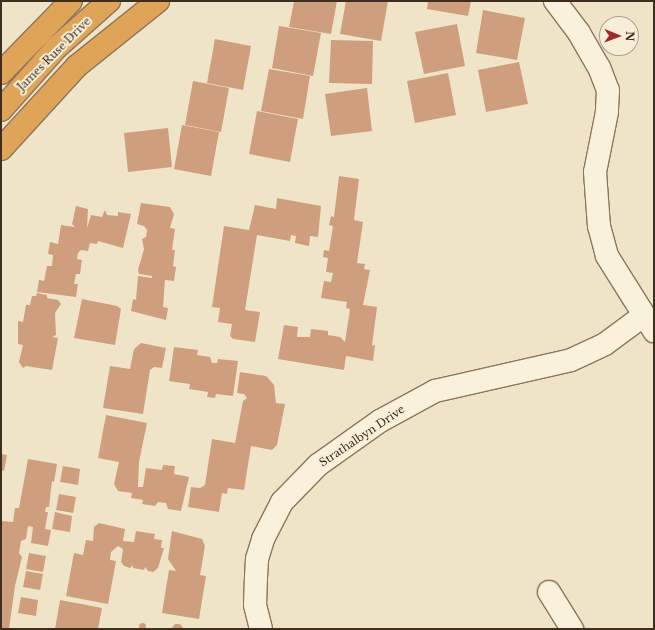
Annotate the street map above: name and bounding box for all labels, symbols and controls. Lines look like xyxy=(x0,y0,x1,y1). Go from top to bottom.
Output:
street label: James Ruse Drive xyxy=(15,15,93,93)
north arrow xyxy=(599,16,639,56)
text: N xyxy=(623,31,637,41)
street label: Strathalbyn Drive xyxy=(317,403,407,469)

